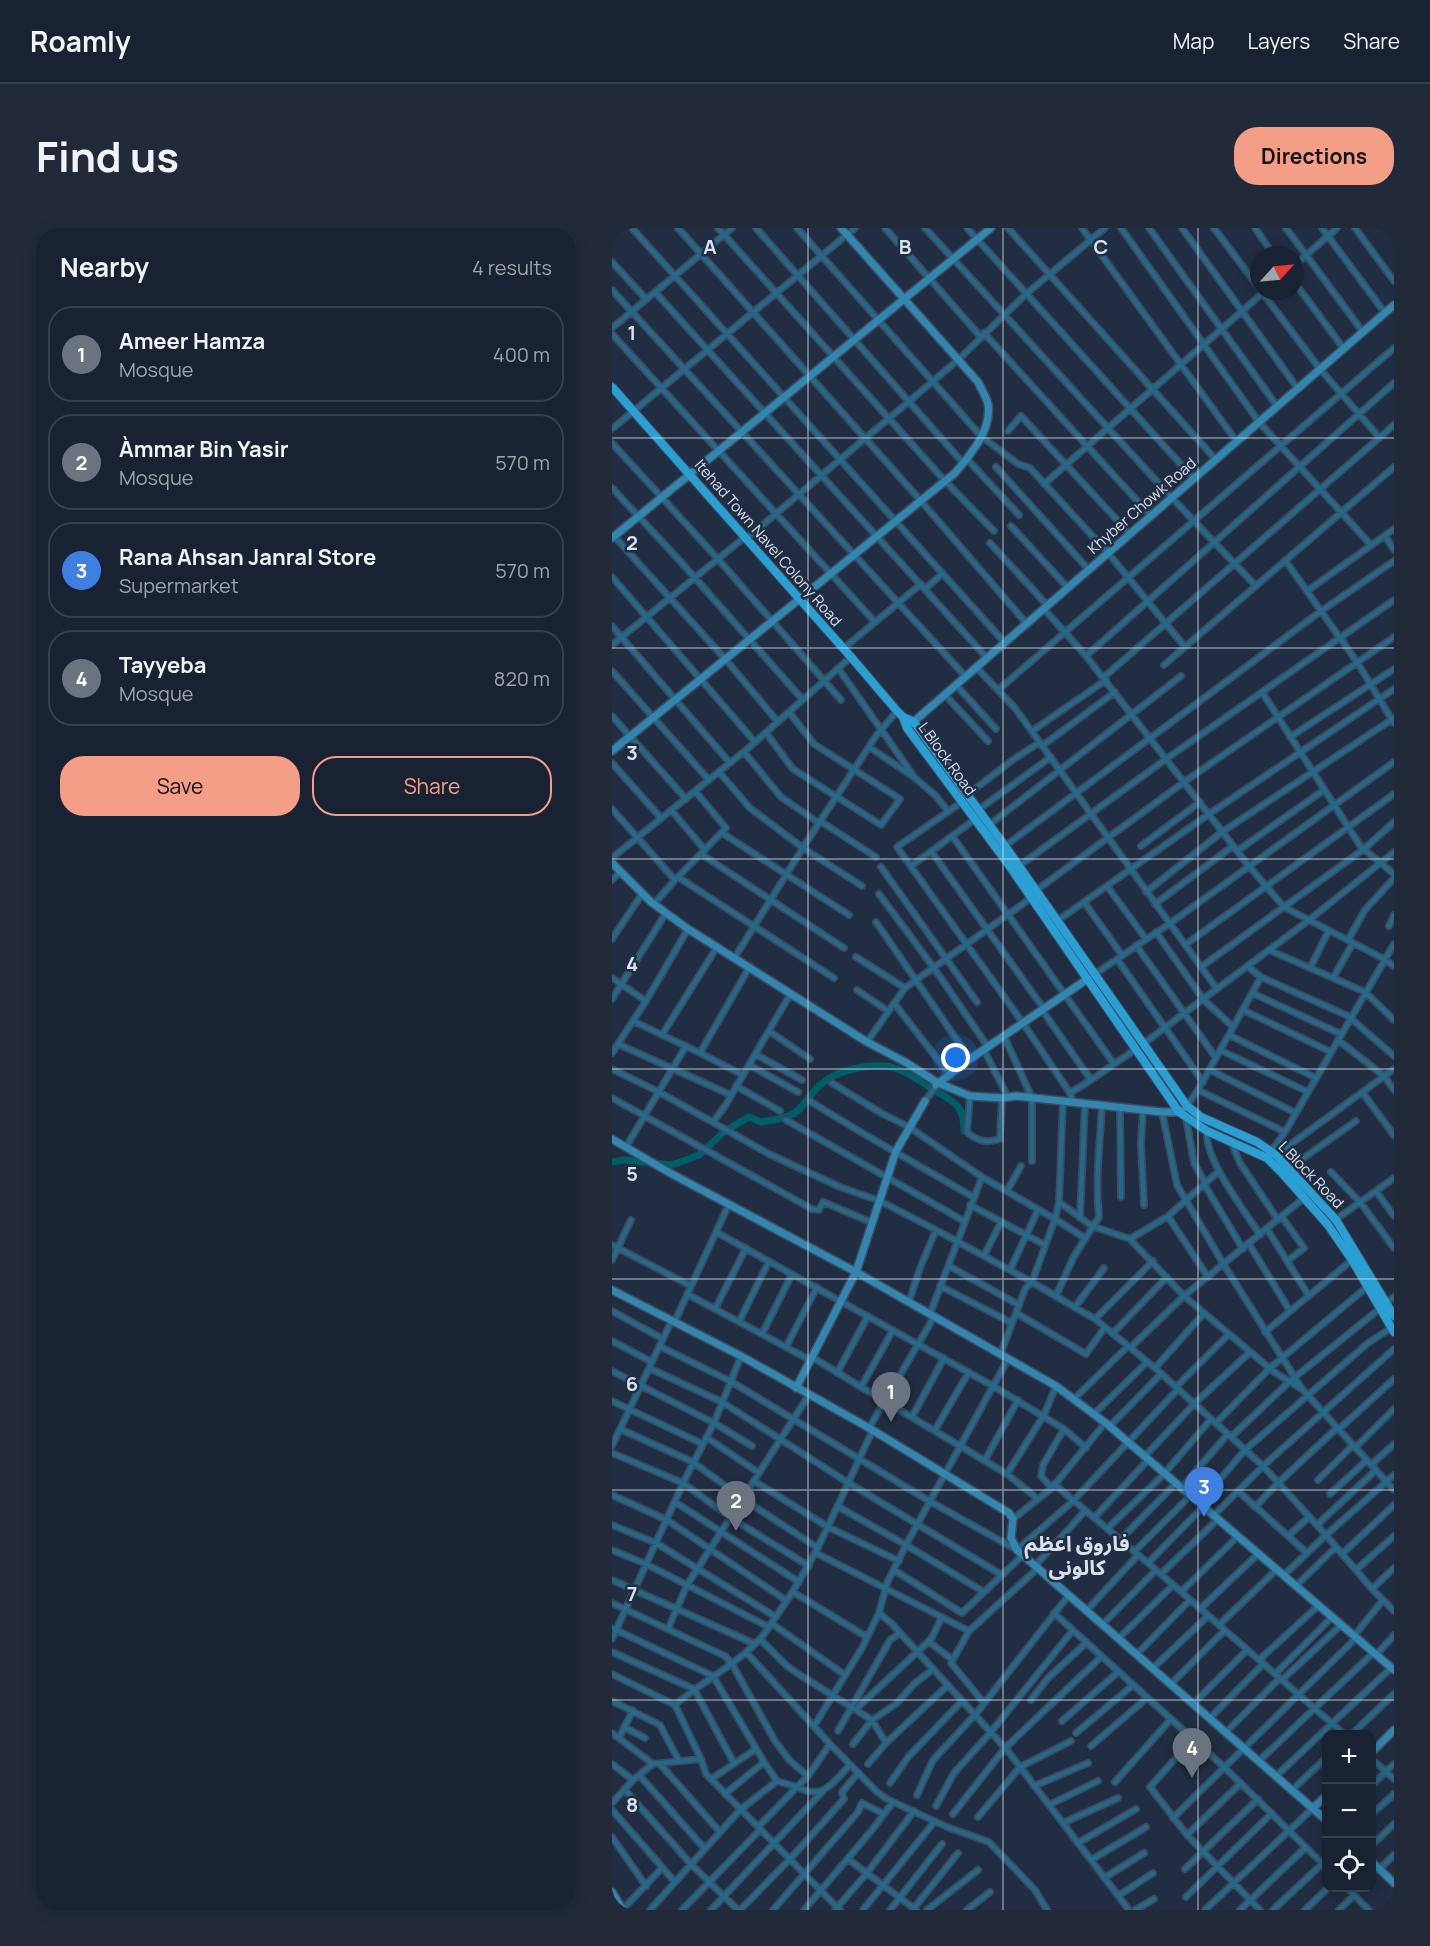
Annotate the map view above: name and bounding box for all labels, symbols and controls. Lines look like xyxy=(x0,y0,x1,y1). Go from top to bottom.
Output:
text: Roamly xyxy=(30,22,131,60)
text: Map xyxy=(1173,27,1214,55)
text: Layers xyxy=(1247,27,1310,55)
text: Share xyxy=(1343,27,1400,55)
text: Find us xyxy=(36,127,179,185)
button: Directions xyxy=(1234,127,1394,185)
text: A xyxy=(703,233,717,260)
text: B xyxy=(899,233,912,260)
text: C xyxy=(1094,233,1108,260)
north arrow xyxy=(1250,246,1304,300)
text: Nearby xyxy=(60,249,149,285)
text: 4 results xyxy=(472,254,552,281)
text: 1 xyxy=(628,319,636,346)
text: Ameer Hamza xyxy=(119,326,265,356)
text: 1 xyxy=(77,341,86,368)
text: 400 m xyxy=(493,341,550,368)
text: Mosque xyxy=(119,356,193,383)
text: Àmmar Bin Yasir xyxy=(119,434,289,464)
text: 2 xyxy=(76,449,87,476)
text: 570 m xyxy=(495,449,550,476)
street label: Khyber Chowk Road xyxy=(1083,453,1200,559)
street label: Itehad Town Navel Colony Road xyxy=(690,455,847,631)
text: Mosque xyxy=(119,464,193,491)
text: 2 xyxy=(626,529,638,556)
text: Rana Ahsan Janral Store xyxy=(119,542,376,572)
text: 3 xyxy=(76,557,87,584)
text: 570 m xyxy=(495,557,550,584)
text: Supermarket xyxy=(119,572,239,599)
text: Tayyeba xyxy=(119,650,206,680)
text: 4 xyxy=(75,665,88,692)
text: 820 m xyxy=(494,665,550,692)
text: Mosque xyxy=(119,680,193,707)
street label: L Block Road xyxy=(914,718,981,800)
text: 3 xyxy=(626,739,638,766)
button: Save xyxy=(60,756,300,816)
button: Share xyxy=(312,756,552,816)
text: 4 xyxy=(626,950,638,977)
your location xyxy=(941,1043,970,1072)
street label: L Block Road xyxy=(1274,1137,1349,1213)
text: 5 xyxy=(626,1160,638,1187)
text: 6 xyxy=(626,1370,638,1397)
pin: 1 xyxy=(872,1372,910,1422)
pin: 3 xyxy=(1184,1468,1224,1517)
pin: 2 xyxy=(716,1482,756,1531)
district label: فاروق اعظم کالونی xyxy=(1024,1529,1130,1581)
text: 7 xyxy=(627,1580,637,1607)
pin: 4 xyxy=(1172,1728,1212,1778)
map controls xyxy=(1322,1730,1376,1892)
button: + xyxy=(1322,1730,1376,1784)
button: − xyxy=(1322,1784,1376,1838)
text: 8 xyxy=(626,1791,638,1818)
button: locate xyxy=(1322,1838,1376,1892)

